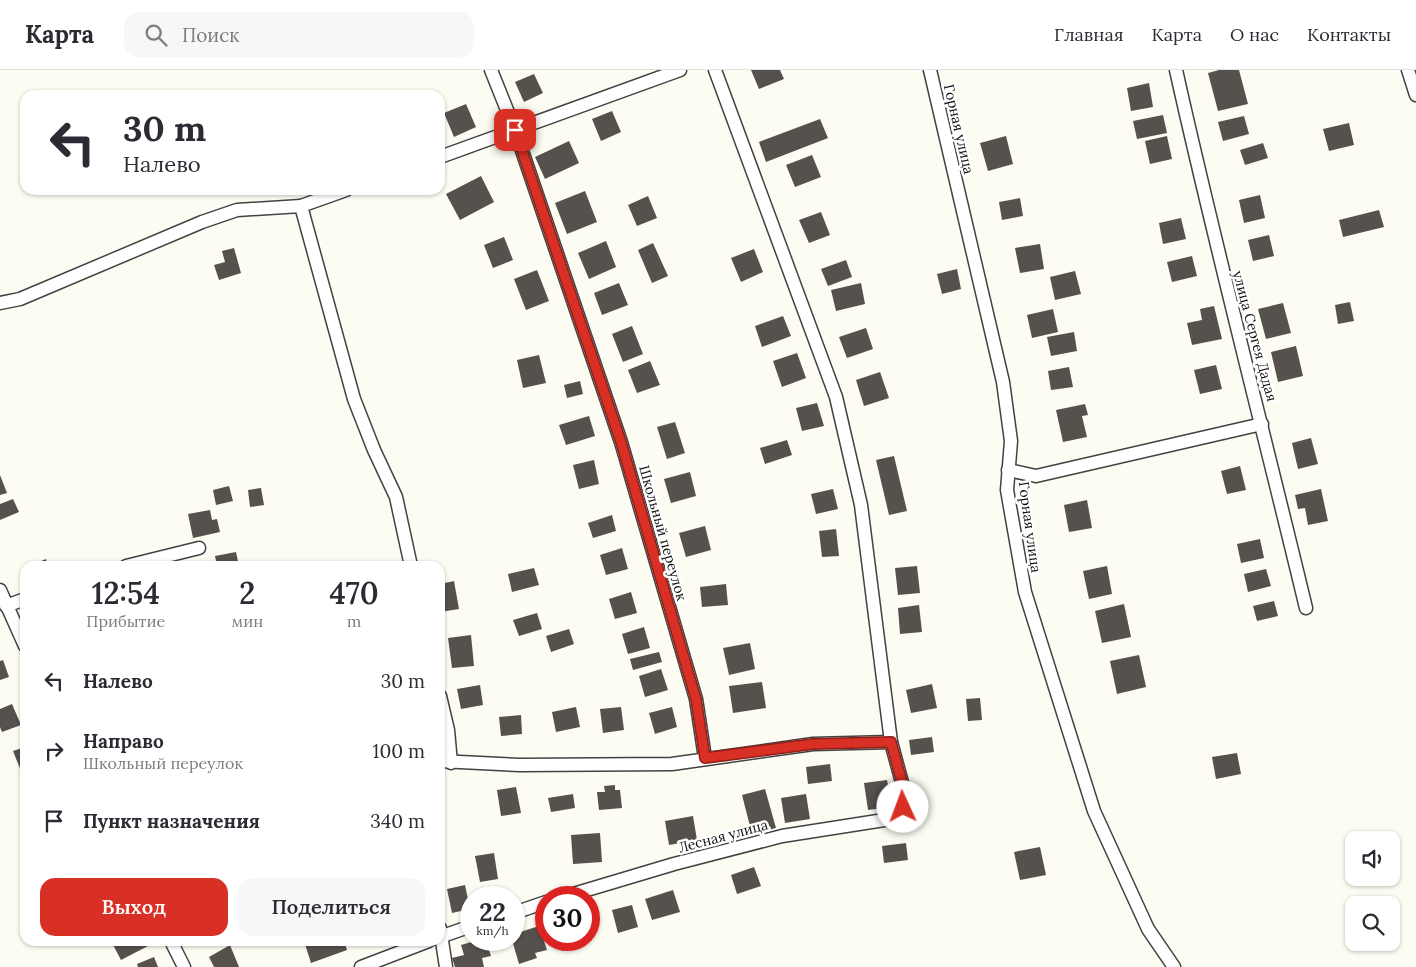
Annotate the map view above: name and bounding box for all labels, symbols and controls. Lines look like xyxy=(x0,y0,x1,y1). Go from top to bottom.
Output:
search box xyxy=(124,12,474,57)
text: Карта xyxy=(25,19,94,50)
icon: search xyxy=(142,21,170,49)
text: Поиск xyxy=(182,23,240,47)
text: Главная xyxy=(1054,23,1123,46)
text: Карта xyxy=(1151,23,1202,46)
text: О нас xyxy=(1230,23,1279,46)
text: Контакты xyxy=(1307,23,1391,46)
street label: Горная улица xyxy=(940,82,978,176)
text: 30 m xyxy=(123,106,206,151)
pin xyxy=(494,109,536,151)
icon: left xyxy=(40,110,105,175)
icon: arrive xyxy=(501,116,529,144)
text: Налево xyxy=(123,150,201,178)
street label: улица Сергея Дадая xyxy=(1229,269,1281,403)
street label: Школьный переулок xyxy=(635,463,691,603)
street label: Горная улица xyxy=(1015,480,1045,574)
text: 12:54 xyxy=(92,574,160,612)
text: 2 xyxy=(239,574,255,612)
text: 470 xyxy=(329,574,379,612)
text: Прибытие xyxy=(86,611,165,631)
text: мин xyxy=(231,611,263,631)
text: m xyxy=(347,611,361,631)
icon: left xyxy=(40,667,68,695)
text: Налево xyxy=(83,669,153,693)
text: 30 m xyxy=(381,669,425,693)
text: Направо xyxy=(83,729,164,753)
icon: right xyxy=(40,737,68,765)
text: 100 m xyxy=(373,739,425,763)
text: Школьный переулок xyxy=(83,753,243,773)
position arrow xyxy=(876,780,928,832)
icon: arrive xyxy=(40,807,68,835)
text: Пункт назначения xyxy=(83,809,260,833)
text: 340 m xyxy=(370,809,425,833)
street label: Лесная улица xyxy=(676,815,770,857)
map controls xyxy=(1345,831,1400,951)
button: sound xyxy=(1345,831,1400,886)
button: Выход xyxy=(40,878,228,936)
button: Поделиться xyxy=(238,878,425,936)
speed limit sign: 30 xyxy=(535,886,600,951)
text: 22 xyxy=(479,896,506,928)
button: search xyxy=(1345,896,1400,951)
text: km/h xyxy=(476,923,509,938)

